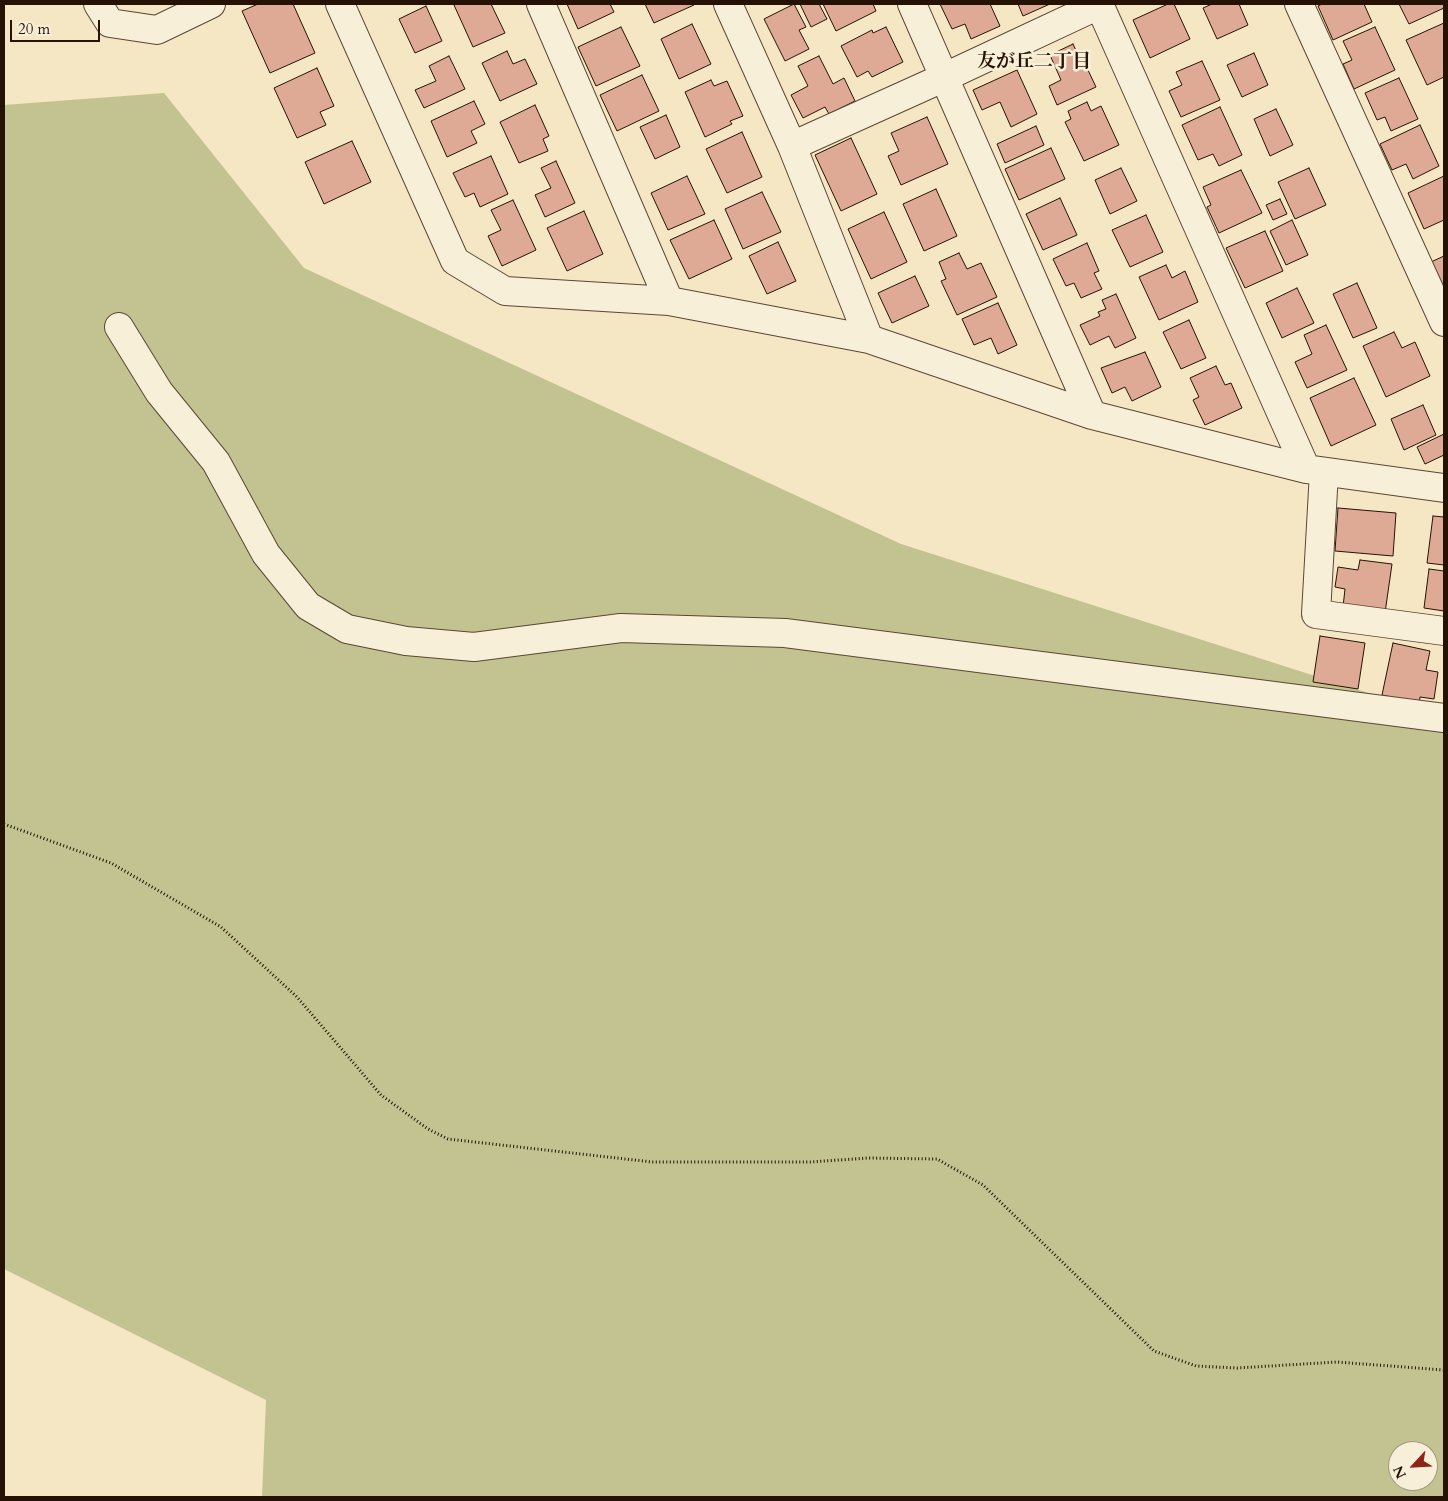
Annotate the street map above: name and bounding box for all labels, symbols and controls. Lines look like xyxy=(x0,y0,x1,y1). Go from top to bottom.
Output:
scale bar xyxy=(12,10,102,42)
text: 20 m xyxy=(18,19,50,39)
district label: 友が丘二丁目 xyxy=(977,52,1091,74)
north arrow xyxy=(1388,1441,1438,1491)
text: N xyxy=(1389,1463,1411,1482)

